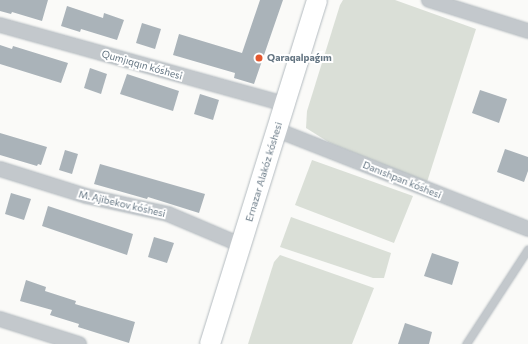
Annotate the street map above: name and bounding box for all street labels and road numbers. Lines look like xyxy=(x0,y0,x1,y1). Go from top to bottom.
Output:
street label: Qumjıqqın kóshesi xyxy=(100,48,184,82)
street label: Ernazar Alakóz kóshesi xyxy=(243,121,285,223)
street label: Danıshpan kóshesi xyxy=(361,159,443,201)
street label: M. Ajibekov kóshesi xyxy=(77,188,167,220)

